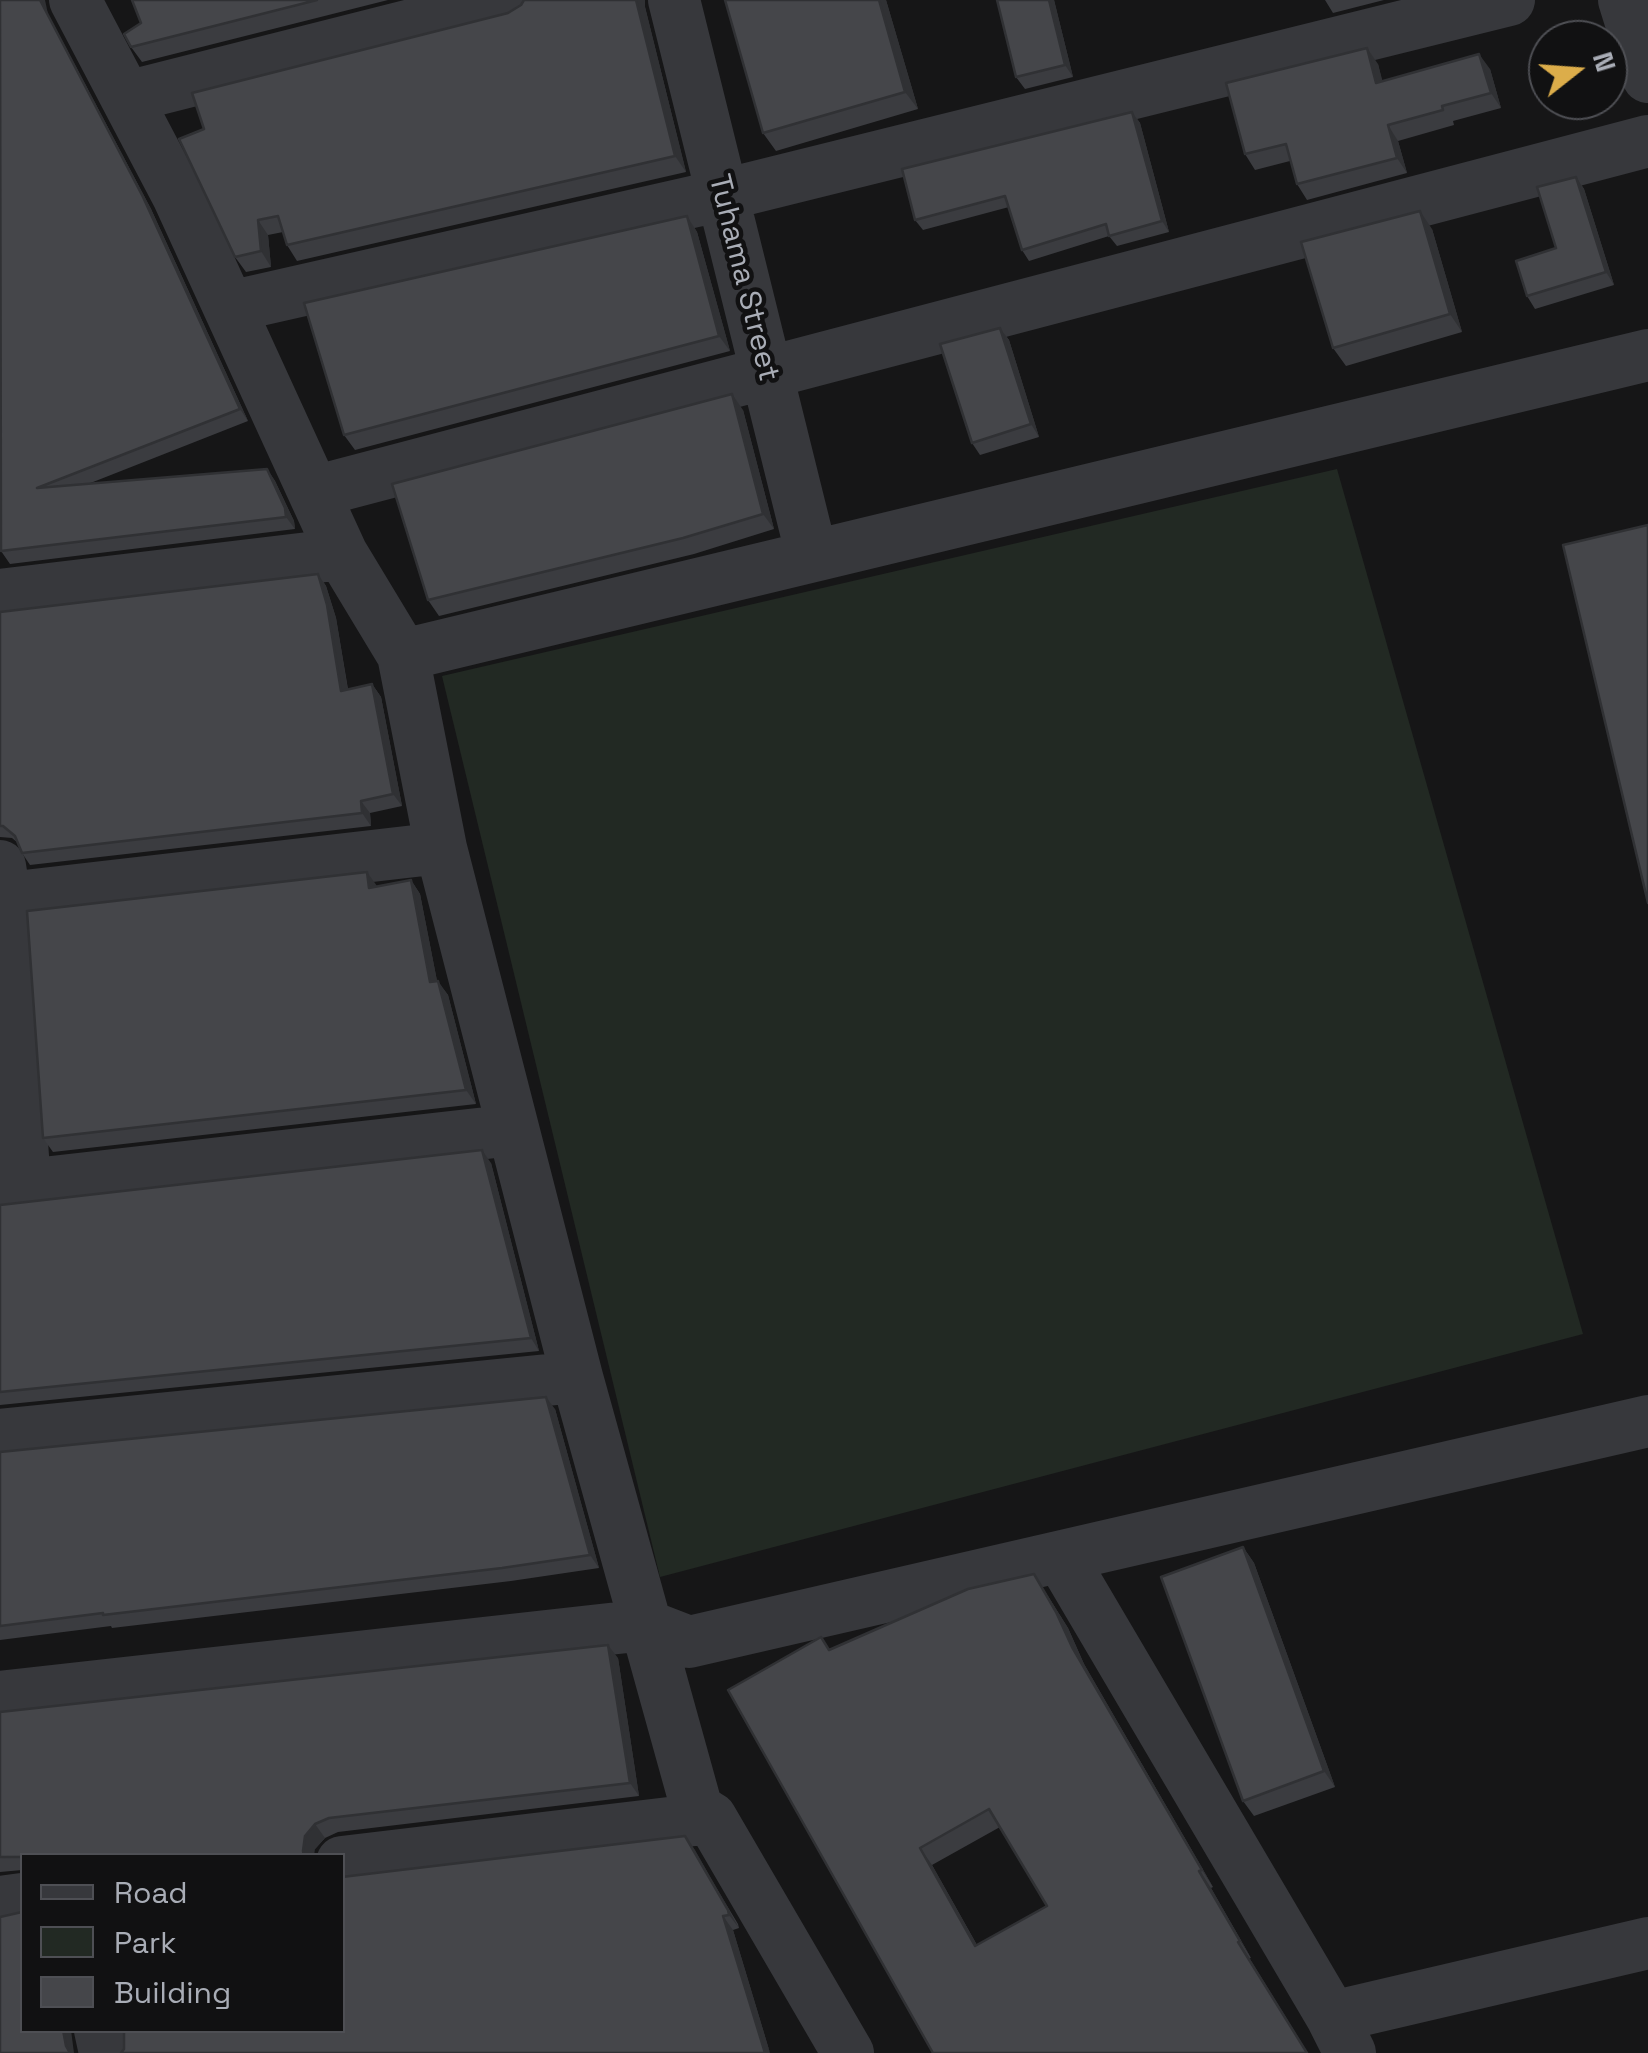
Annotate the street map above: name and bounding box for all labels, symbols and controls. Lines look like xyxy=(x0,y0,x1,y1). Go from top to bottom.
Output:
north arrow xyxy=(1528,20,1628,120)
text: N xyxy=(1585,48,1625,76)
street label: Tuhama Street xyxy=(700,171,786,385)
legend xyxy=(20,1853,345,2033)
text: Road xyxy=(114,1873,188,1912)
text: Park xyxy=(114,1923,176,1962)
text: Building xyxy=(114,1973,231,2012)

